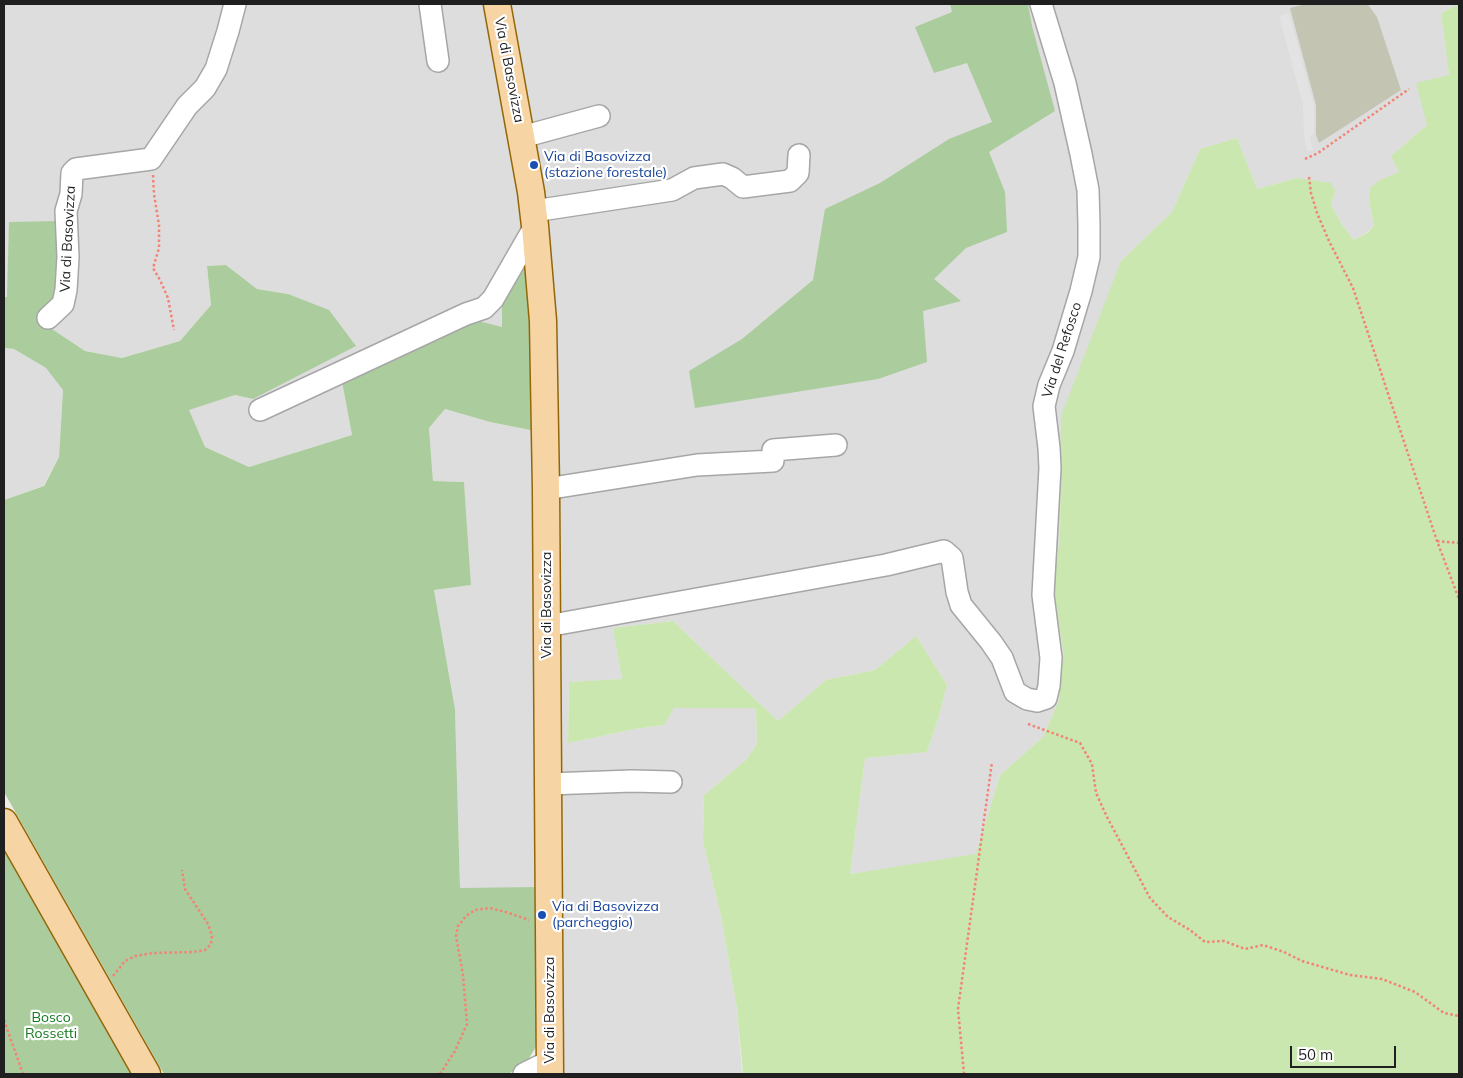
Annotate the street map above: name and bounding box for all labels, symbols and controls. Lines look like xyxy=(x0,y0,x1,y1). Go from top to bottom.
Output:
street label: Via di Basovizza xyxy=(491,16,527,124)
place label: Via di Basovizza (stazione forestale) xyxy=(544,149,667,182)
marker: Via di Basovizza (stazione forestale) xyxy=(528,159,540,171)
street label: Via di Basovizza xyxy=(57,185,79,293)
street label: Via del Refosco xyxy=(1039,300,1085,400)
street label: Via di Basovizza xyxy=(539,552,555,658)
place label: Via di Basovizza (parcheggio) xyxy=(552,899,659,932)
marker: Via di Basovizza (parcheggio) xyxy=(536,909,548,921)
street label: Via di Basovizza xyxy=(542,957,558,1063)
park label: Bosco Rossetti xyxy=(25,1010,77,1042)
scale bar xyxy=(1293,1036,1399,1068)
text: 50 m xyxy=(1298,1045,1333,1064)

